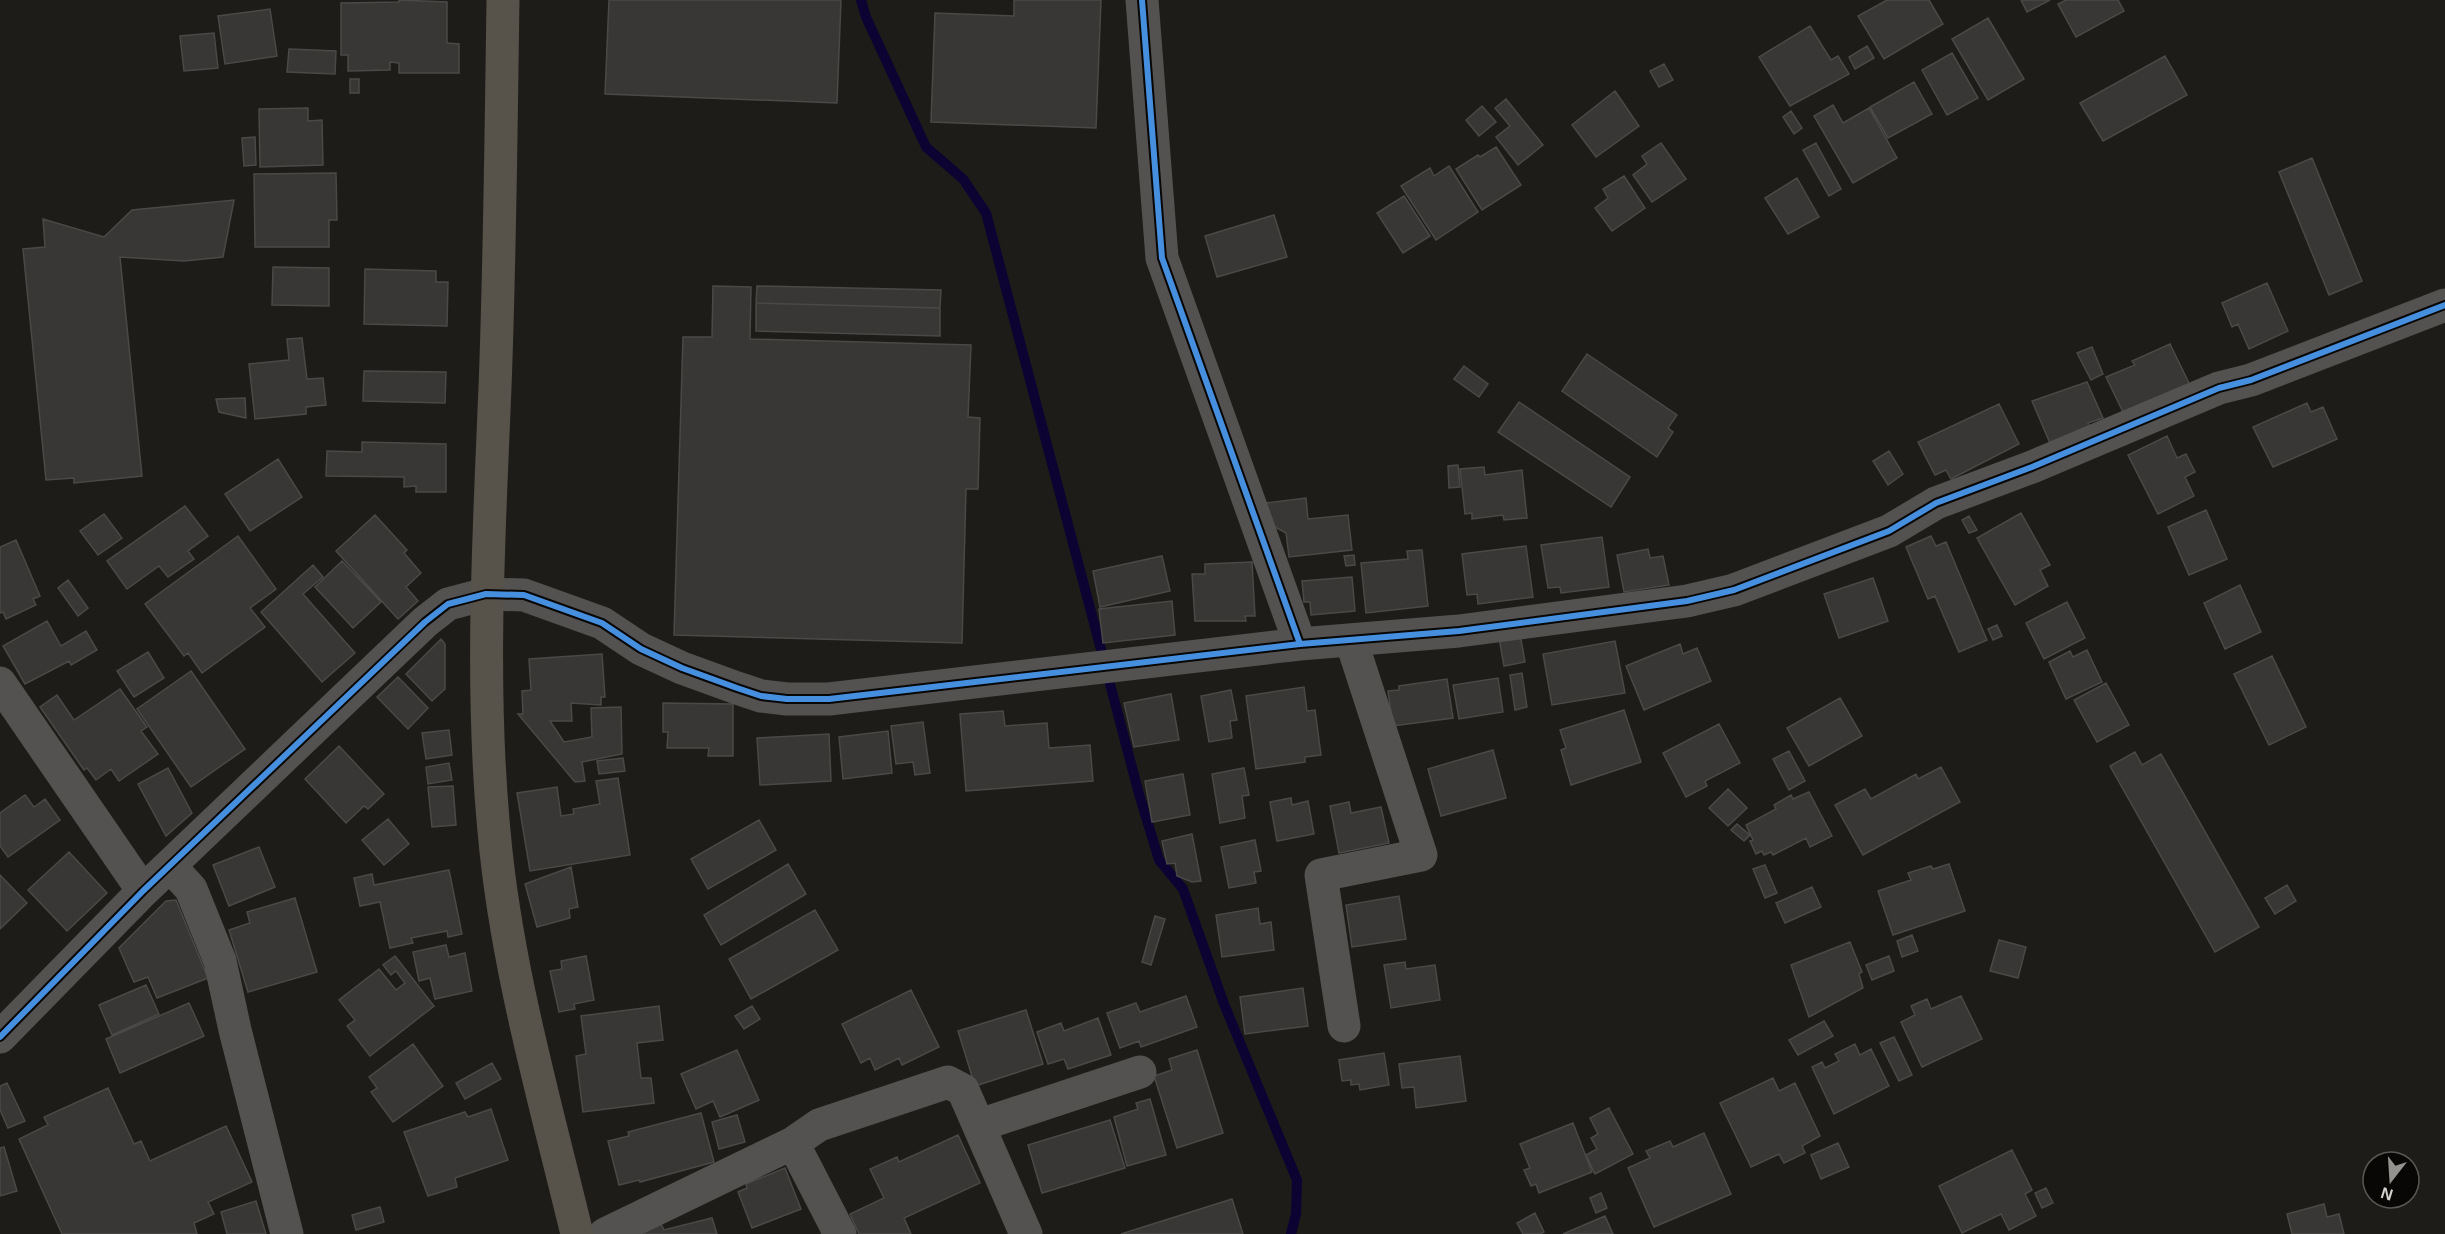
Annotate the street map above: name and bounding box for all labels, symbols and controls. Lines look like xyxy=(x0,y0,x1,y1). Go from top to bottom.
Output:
north arrow xyxy=(2361,1150,2421,1210)
text: N xyxy=(2379,1184,2395,1204)

